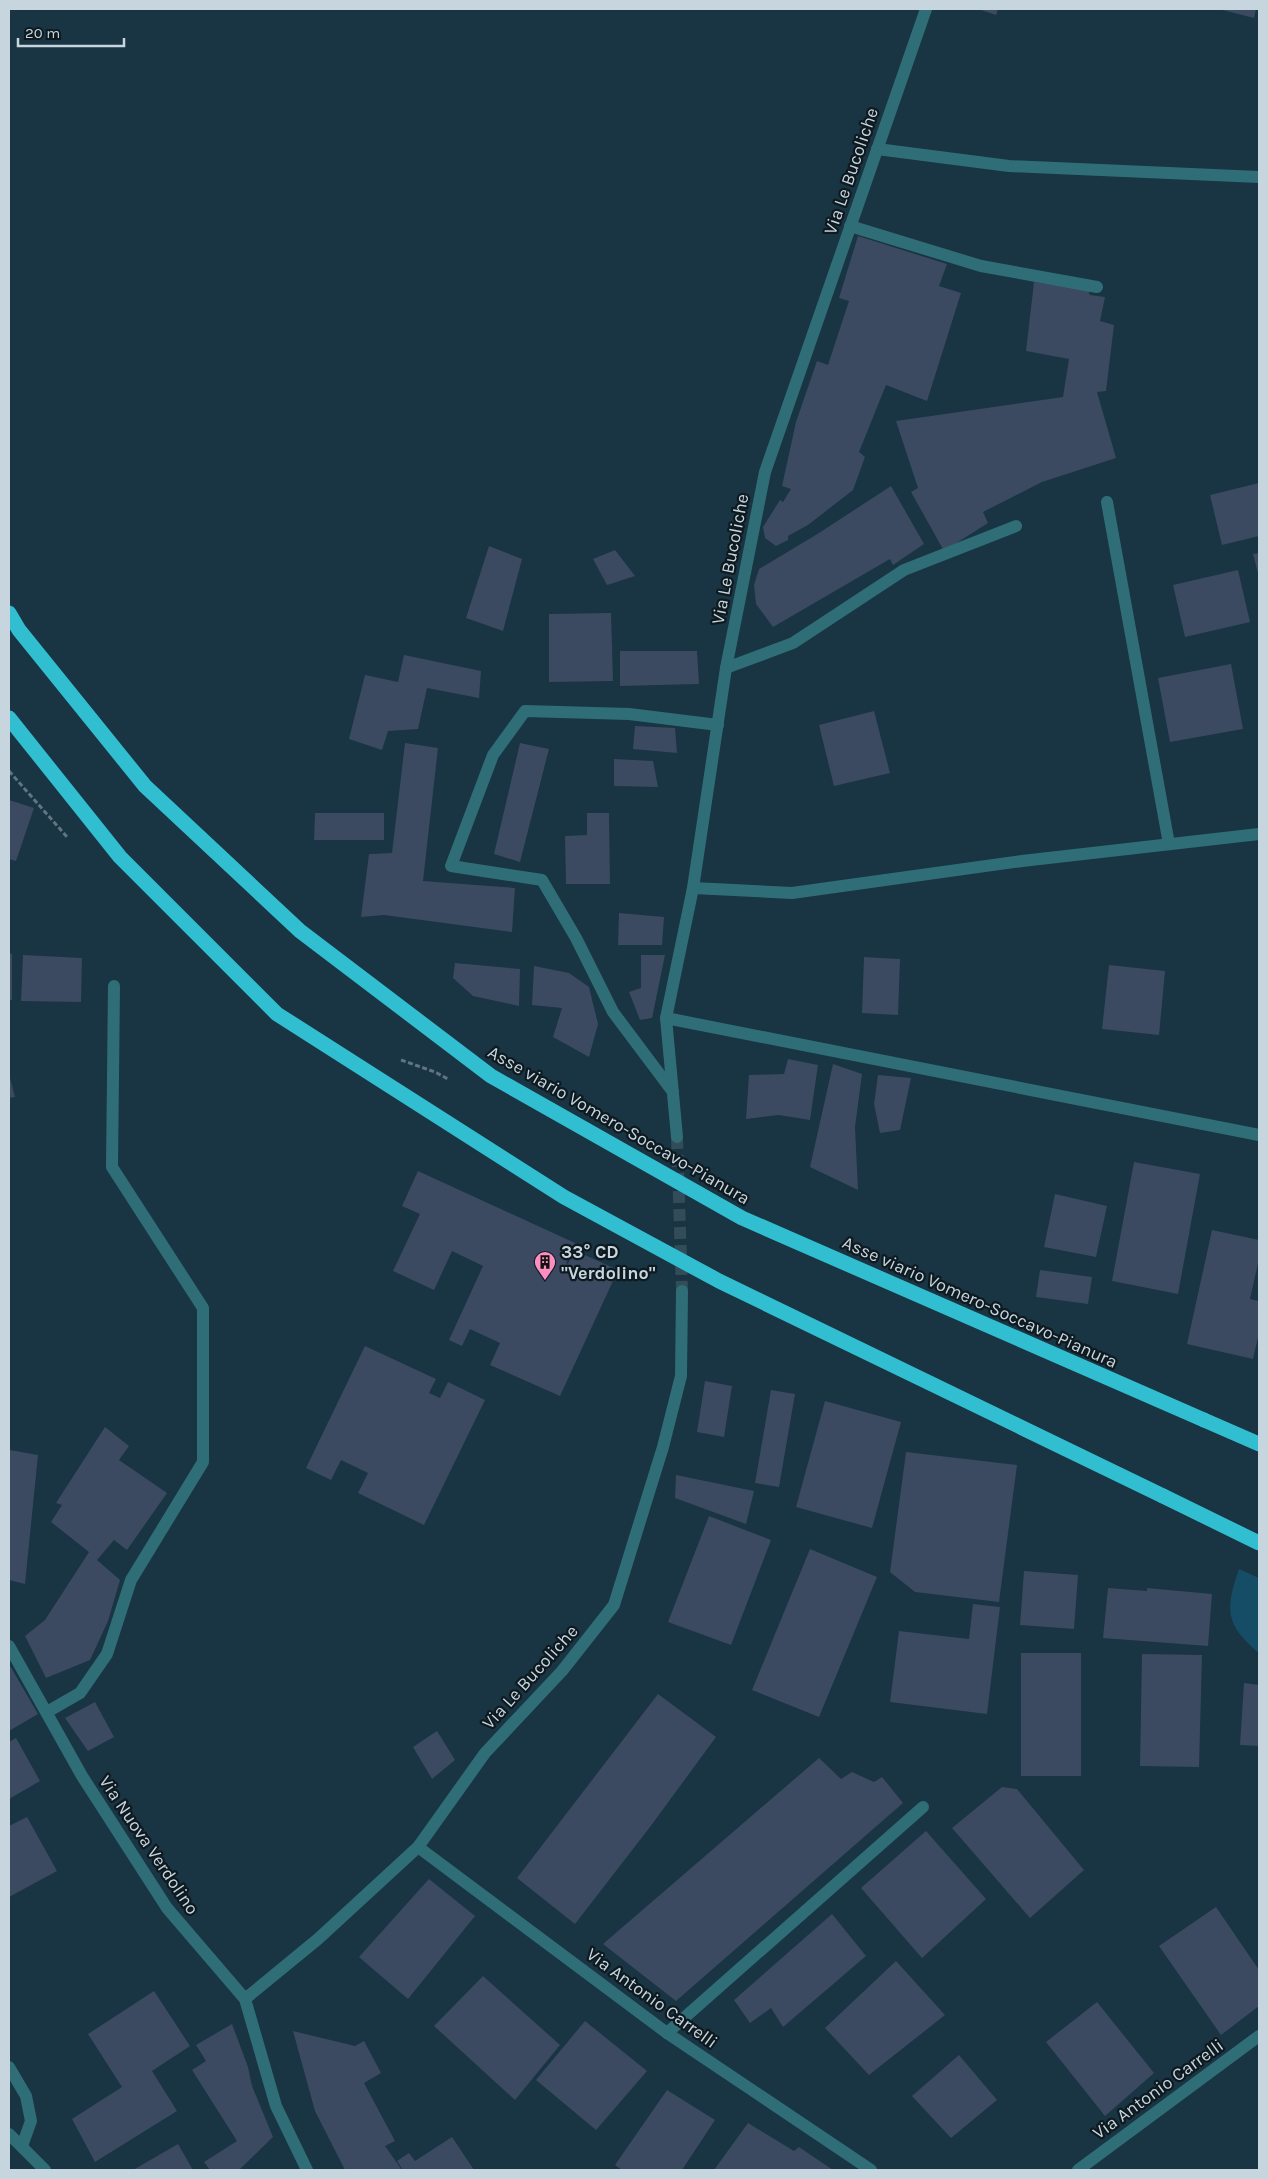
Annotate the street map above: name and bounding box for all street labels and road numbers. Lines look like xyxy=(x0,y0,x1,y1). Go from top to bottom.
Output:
street label: Via Le Bucoliche xyxy=(819,105,883,237)
street label: Via Le Bucoliche xyxy=(707,492,753,626)
street label: Asse viario Vomero-Soccavo-Pianura xyxy=(484,1041,754,1209)
street label: Asse viario Vomero-Soccavo-Pianura xyxy=(839,1231,1121,1373)
street label: Via Le Bucoliche xyxy=(477,1620,583,1734)
street label: Via Nuova Verdolino xyxy=(94,1771,204,1919)
street label: Via Antonio Carrelli xyxy=(582,1943,722,2053)
street label: Via Antonio Carrelli xyxy=(1088,2034,1228,2144)

